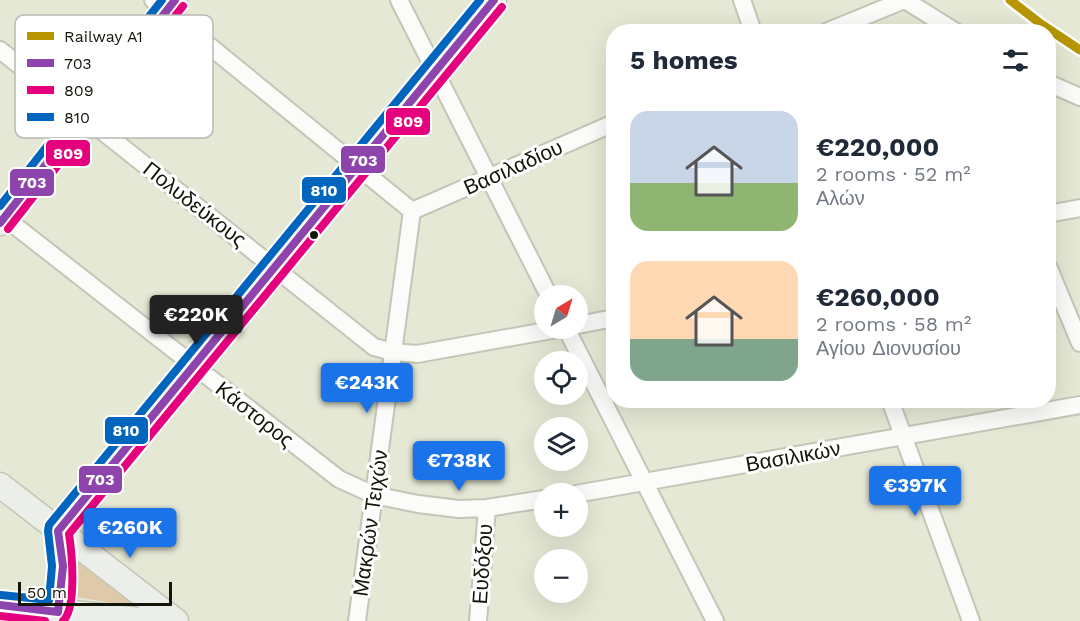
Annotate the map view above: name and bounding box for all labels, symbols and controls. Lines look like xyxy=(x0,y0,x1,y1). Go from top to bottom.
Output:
legend xyxy=(15,15,213,138)
text: Railway A1 xyxy=(64,27,143,46)
icon: filters xyxy=(999,44,1032,77)
text: 5 homes xyxy=(630,45,738,75)
text: 703 xyxy=(64,54,92,73)
text: 809 xyxy=(64,81,94,100)
line badge: 809 xyxy=(385,107,431,136)
text: 810 xyxy=(64,108,90,127)
text: 809 xyxy=(393,112,423,131)
text: €220,000 xyxy=(816,132,939,162)
street label: Βασιλαδίου xyxy=(460,134,566,200)
icon: home xyxy=(678,135,750,207)
line badge: 809 xyxy=(45,139,91,167)
text: 809 xyxy=(53,144,83,163)
line badge: 703 xyxy=(340,145,386,174)
text: 703 xyxy=(349,151,377,170)
street label: Πολυδεύκους xyxy=(138,156,252,252)
text: 2 rooms · 52 m² xyxy=(816,162,971,186)
line badge: 703 xyxy=(9,168,55,197)
text: 703 xyxy=(18,173,46,192)
line badge: 810 xyxy=(301,176,347,204)
text: 810 xyxy=(310,181,338,200)
text: Αλών xyxy=(816,186,865,210)
unlabelled marker xyxy=(308,229,320,241)
text: €260,000 xyxy=(816,282,940,312)
north arrow xyxy=(534,285,588,339)
map controls xyxy=(534,285,588,603)
icon: home xyxy=(678,285,750,357)
pin: €220K xyxy=(154,295,238,346)
text: €220K xyxy=(164,302,228,326)
text: 2 rooms · 58 m² xyxy=(816,312,971,336)
text: Αγίου Διονυσίου xyxy=(816,336,961,360)
button: locate xyxy=(534,351,588,405)
pin: €243K xyxy=(325,363,409,414)
text: €243K xyxy=(335,370,399,394)
street label: Κάστορος xyxy=(211,376,299,452)
line badge: 810 xyxy=(104,416,149,445)
button: layers xyxy=(534,417,588,471)
text: 810 xyxy=(112,421,140,440)
street label: Βασιλικών xyxy=(744,435,842,477)
pin: €738K xyxy=(417,441,501,492)
street label: Μακρών Τειχών xyxy=(347,448,393,598)
text: €738K xyxy=(427,448,491,472)
line badge: 703 xyxy=(78,465,123,494)
pin: €397K xyxy=(873,466,957,517)
text: 703 xyxy=(86,470,114,489)
text: €397K xyxy=(883,473,947,497)
button: + xyxy=(534,483,588,537)
pin: €260K xyxy=(88,508,172,559)
text: €260K xyxy=(97,515,163,539)
street label: Ευδόξου xyxy=(467,523,497,605)
button: − xyxy=(534,549,588,603)
scale bar xyxy=(18,579,172,606)
text: 50 m xyxy=(27,583,67,602)

